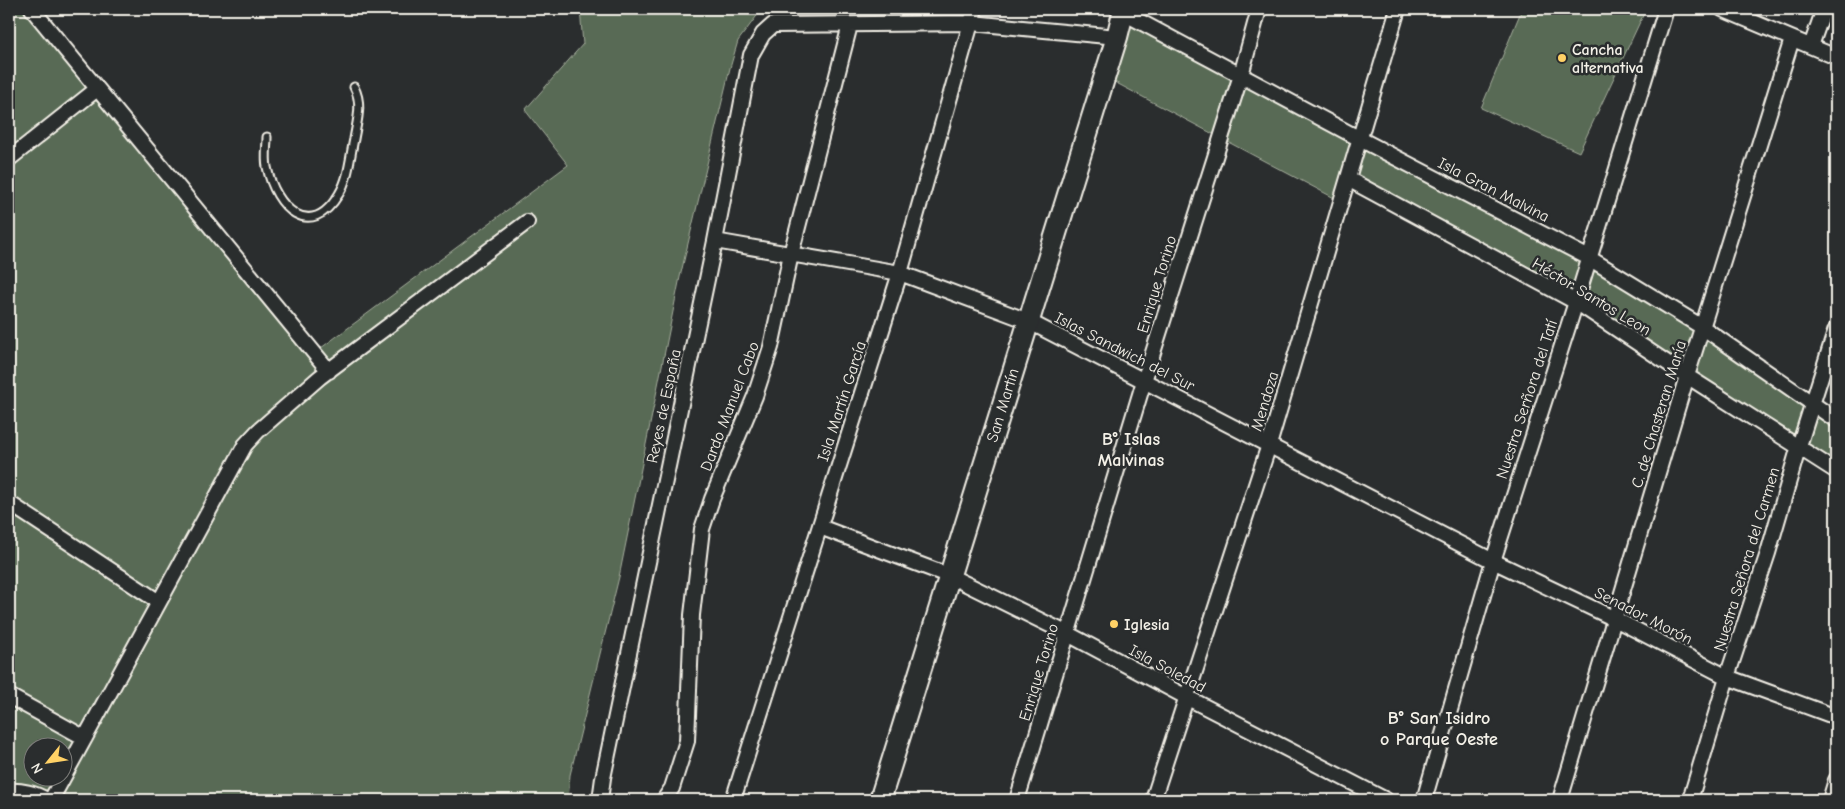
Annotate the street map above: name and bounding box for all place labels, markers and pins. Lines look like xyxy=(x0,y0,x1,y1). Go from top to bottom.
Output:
place label: Cancha alternativa xyxy=(1572,41,1644,77)
marker: Cancha alternativa xyxy=(1556,52,1568,64)
place label: Iglesia xyxy=(1124,616,1170,634)
marker: Iglesia xyxy=(1108,618,1120,630)

